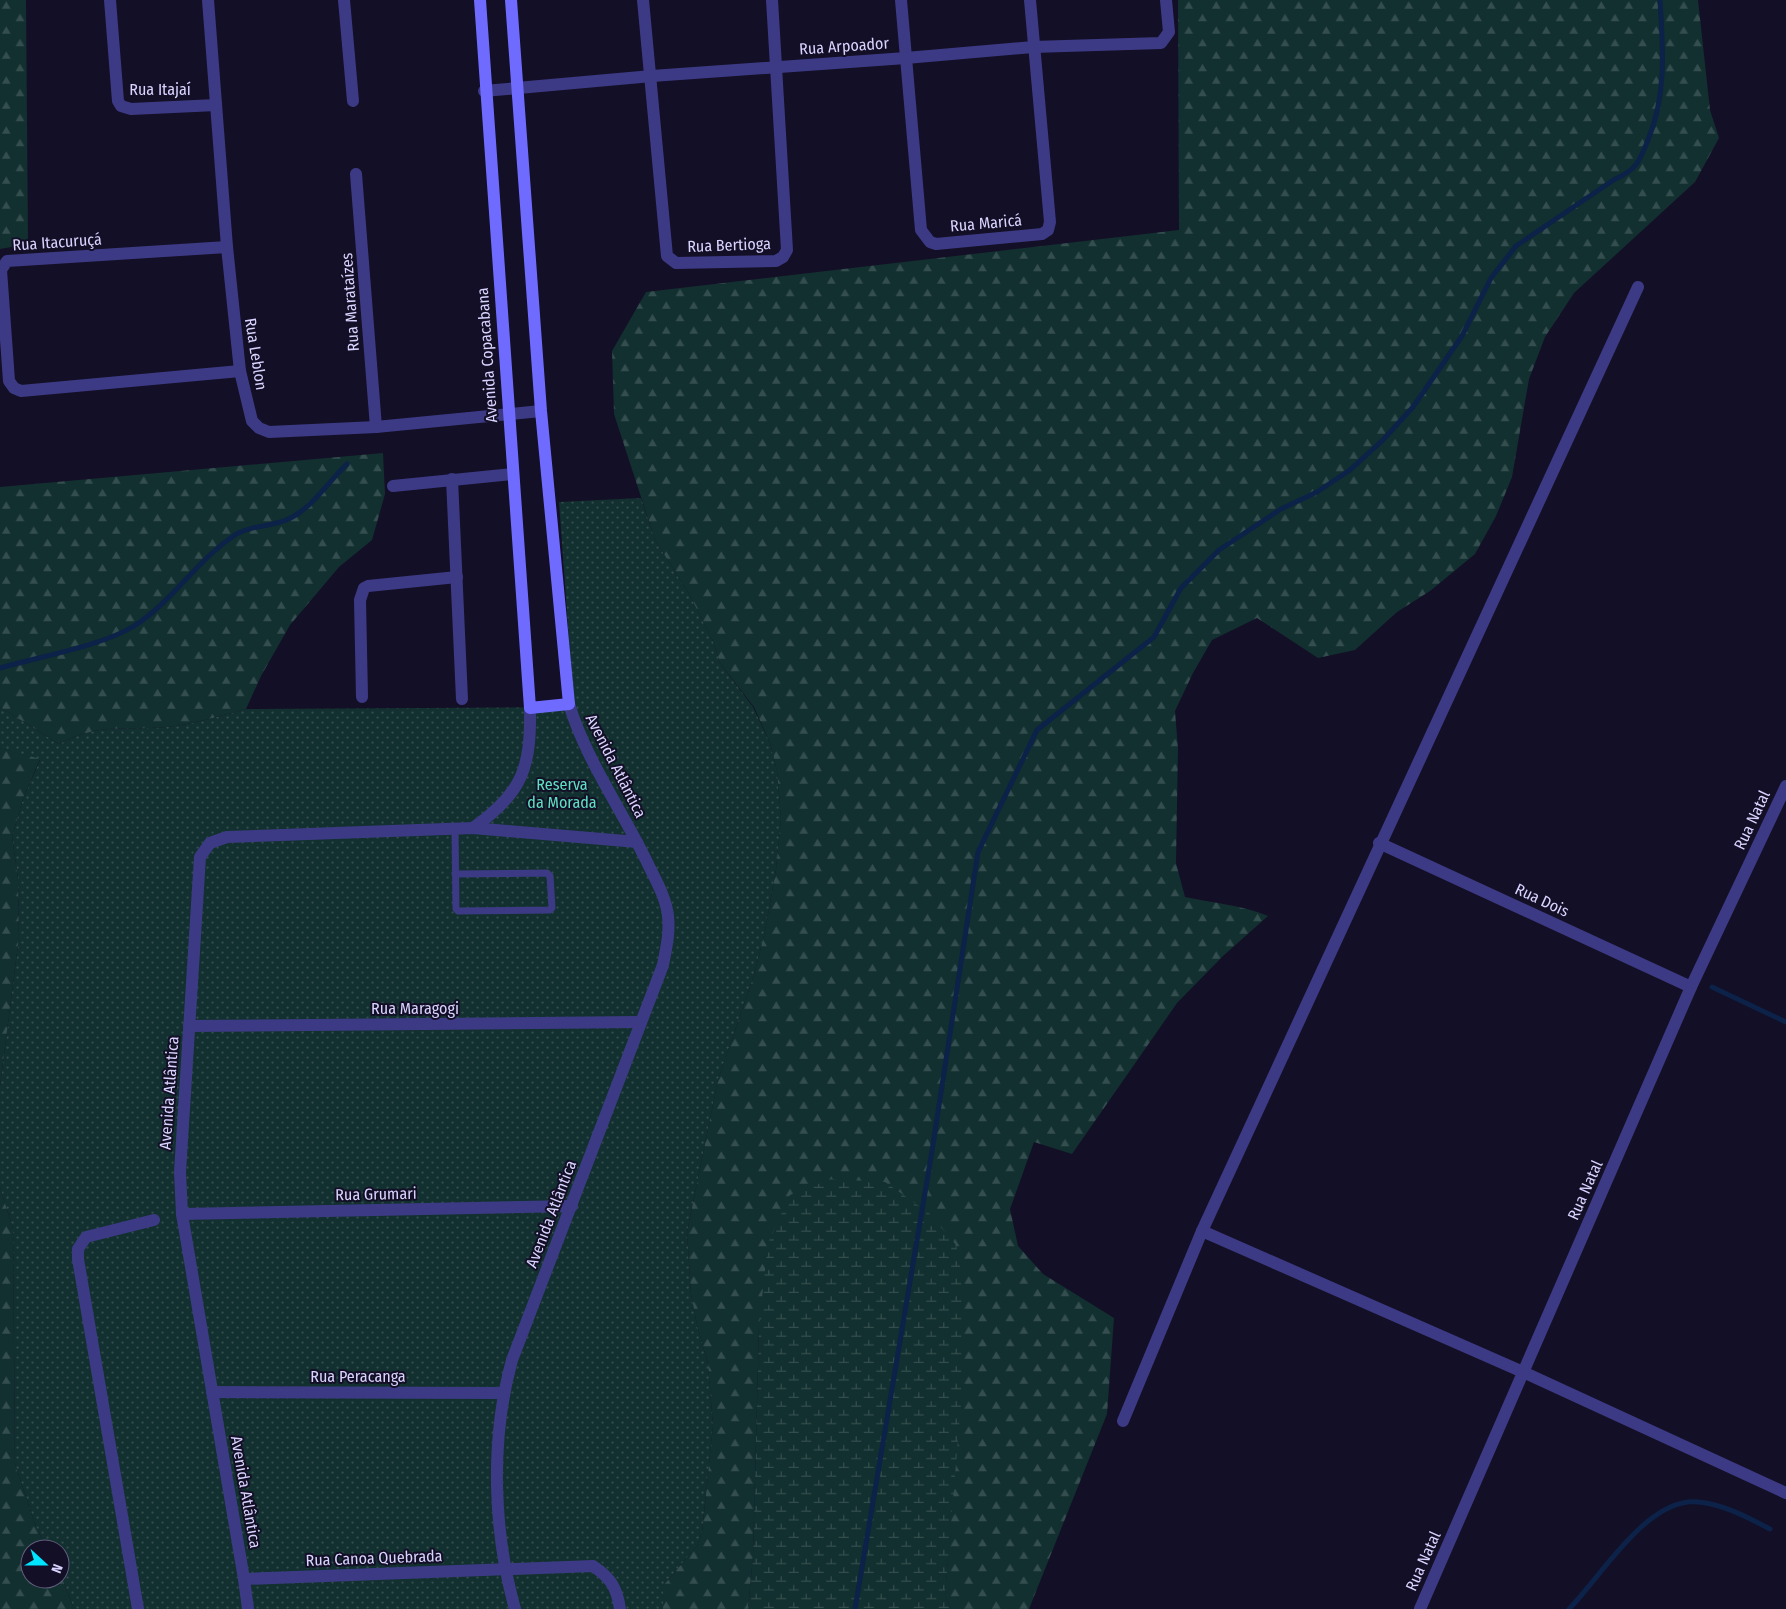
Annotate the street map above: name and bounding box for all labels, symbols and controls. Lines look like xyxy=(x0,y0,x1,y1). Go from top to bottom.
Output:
street label: Rua Arpoador xyxy=(799,33,890,59)
street label: Rua Itajaí xyxy=(129,80,191,99)
street label: Rua Maricá xyxy=(949,210,1023,236)
street label: Rua Itacuruçá xyxy=(12,229,102,255)
street label: Rua Bertioga xyxy=(687,234,771,256)
street label: Rua Marataízes xyxy=(337,252,363,352)
street label: Avenida Copacabana xyxy=(473,287,501,423)
street label: Rua Leblon xyxy=(241,317,271,391)
street label: Avenida Atlântica xyxy=(582,711,650,821)
park label: Reserva da Morada xyxy=(527,775,597,812)
street label: Rua Natal xyxy=(1730,787,1774,853)
street label: Rua Dois xyxy=(1512,879,1572,921)
street label: Rua Maragogi xyxy=(371,999,459,1018)
street label: Avenida Atlântica xyxy=(156,1035,182,1150)
street label: Avenida Atlântica xyxy=(522,1157,580,1270)
street label: Rua Natal xyxy=(1563,1157,1607,1223)
street label: Rua Grumari xyxy=(335,1184,417,1204)
street label: Rua Peracanga xyxy=(310,1367,406,1386)
street label: Avenida Atlântica xyxy=(227,1434,265,1550)
street label: Rua Natal xyxy=(1401,1528,1445,1594)
north arrow xyxy=(20,1539,70,1589)
street label: Rua Canoa Quebrada xyxy=(305,1546,443,1570)
text: N xyxy=(47,1562,66,1575)

